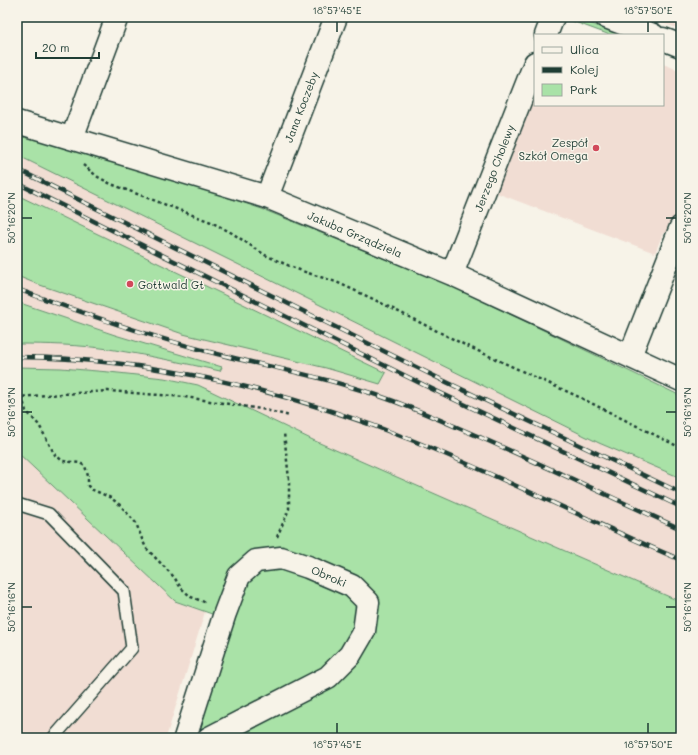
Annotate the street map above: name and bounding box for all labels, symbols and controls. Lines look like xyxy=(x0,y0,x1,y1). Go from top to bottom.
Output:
text: 18°57'45"E xyxy=(313,3,362,17)
text: 18°57'50"E xyxy=(623,3,673,17)
scale bar xyxy=(36,34,99,60)
legend xyxy=(534,34,664,106)
text: 20 m xyxy=(42,39,70,55)
text: Ulica xyxy=(570,41,599,57)
text: Kolej xyxy=(570,61,599,77)
street label: Jana Koczeby xyxy=(281,69,321,145)
text: Park xyxy=(570,81,597,97)
street label: Jerzego Cholewy xyxy=(470,122,518,214)
place label: Zespół Szkół Omega xyxy=(519,135,589,163)
marker: Zespół Szkół Omega xyxy=(591,143,601,153)
text: 50°16'20"N xyxy=(4,192,18,244)
text: 50°16'20"N xyxy=(680,192,694,244)
street label: Jakuba Grządziela xyxy=(305,207,405,261)
place label: Gottwald Gt xyxy=(138,277,204,292)
marker: Gottwald Gt xyxy=(125,279,135,289)
text: 50°16'18"N xyxy=(4,387,18,437)
text: 50°16'18"N xyxy=(680,387,694,437)
street label: Obroki xyxy=(309,562,349,590)
text: 50°16'16"N xyxy=(4,582,18,632)
text: 50°16'16"N xyxy=(680,582,694,632)
text: 18°57'45"E xyxy=(313,737,362,751)
text: 18°57'50"E xyxy=(623,737,673,751)

